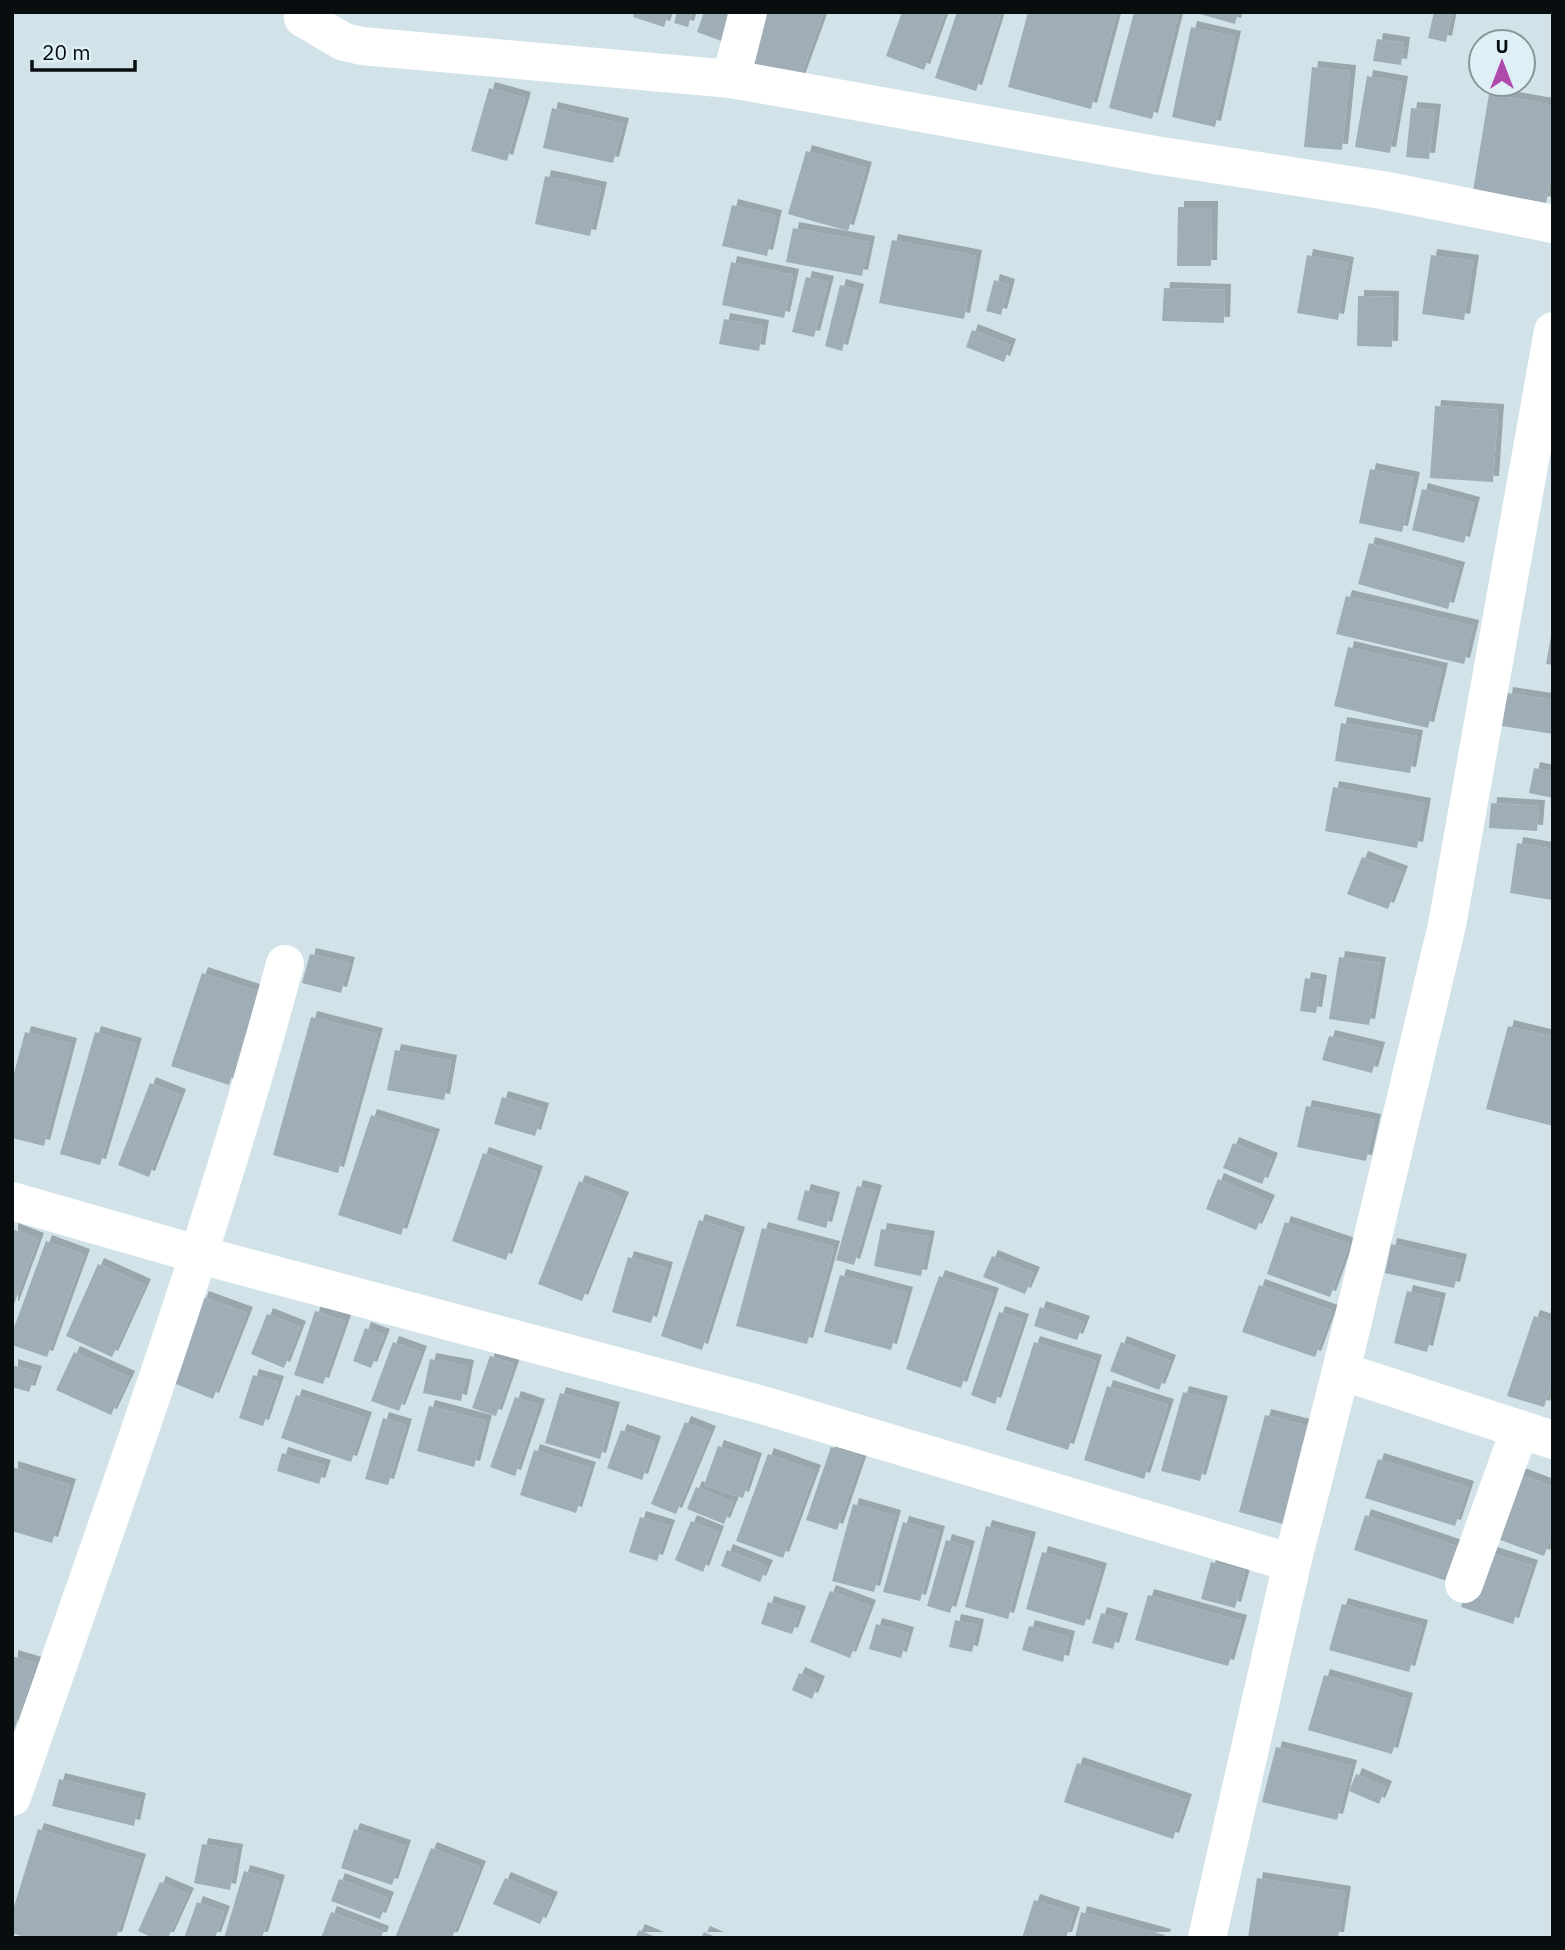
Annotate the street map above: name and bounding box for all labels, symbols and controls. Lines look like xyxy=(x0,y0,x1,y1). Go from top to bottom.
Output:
scale bar xyxy=(32,28,135,72)
north arrow xyxy=(1467,28,1537,98)
text: U xyxy=(1495,34,1509,58)
text: 20 m xyxy=(42,38,91,66)

